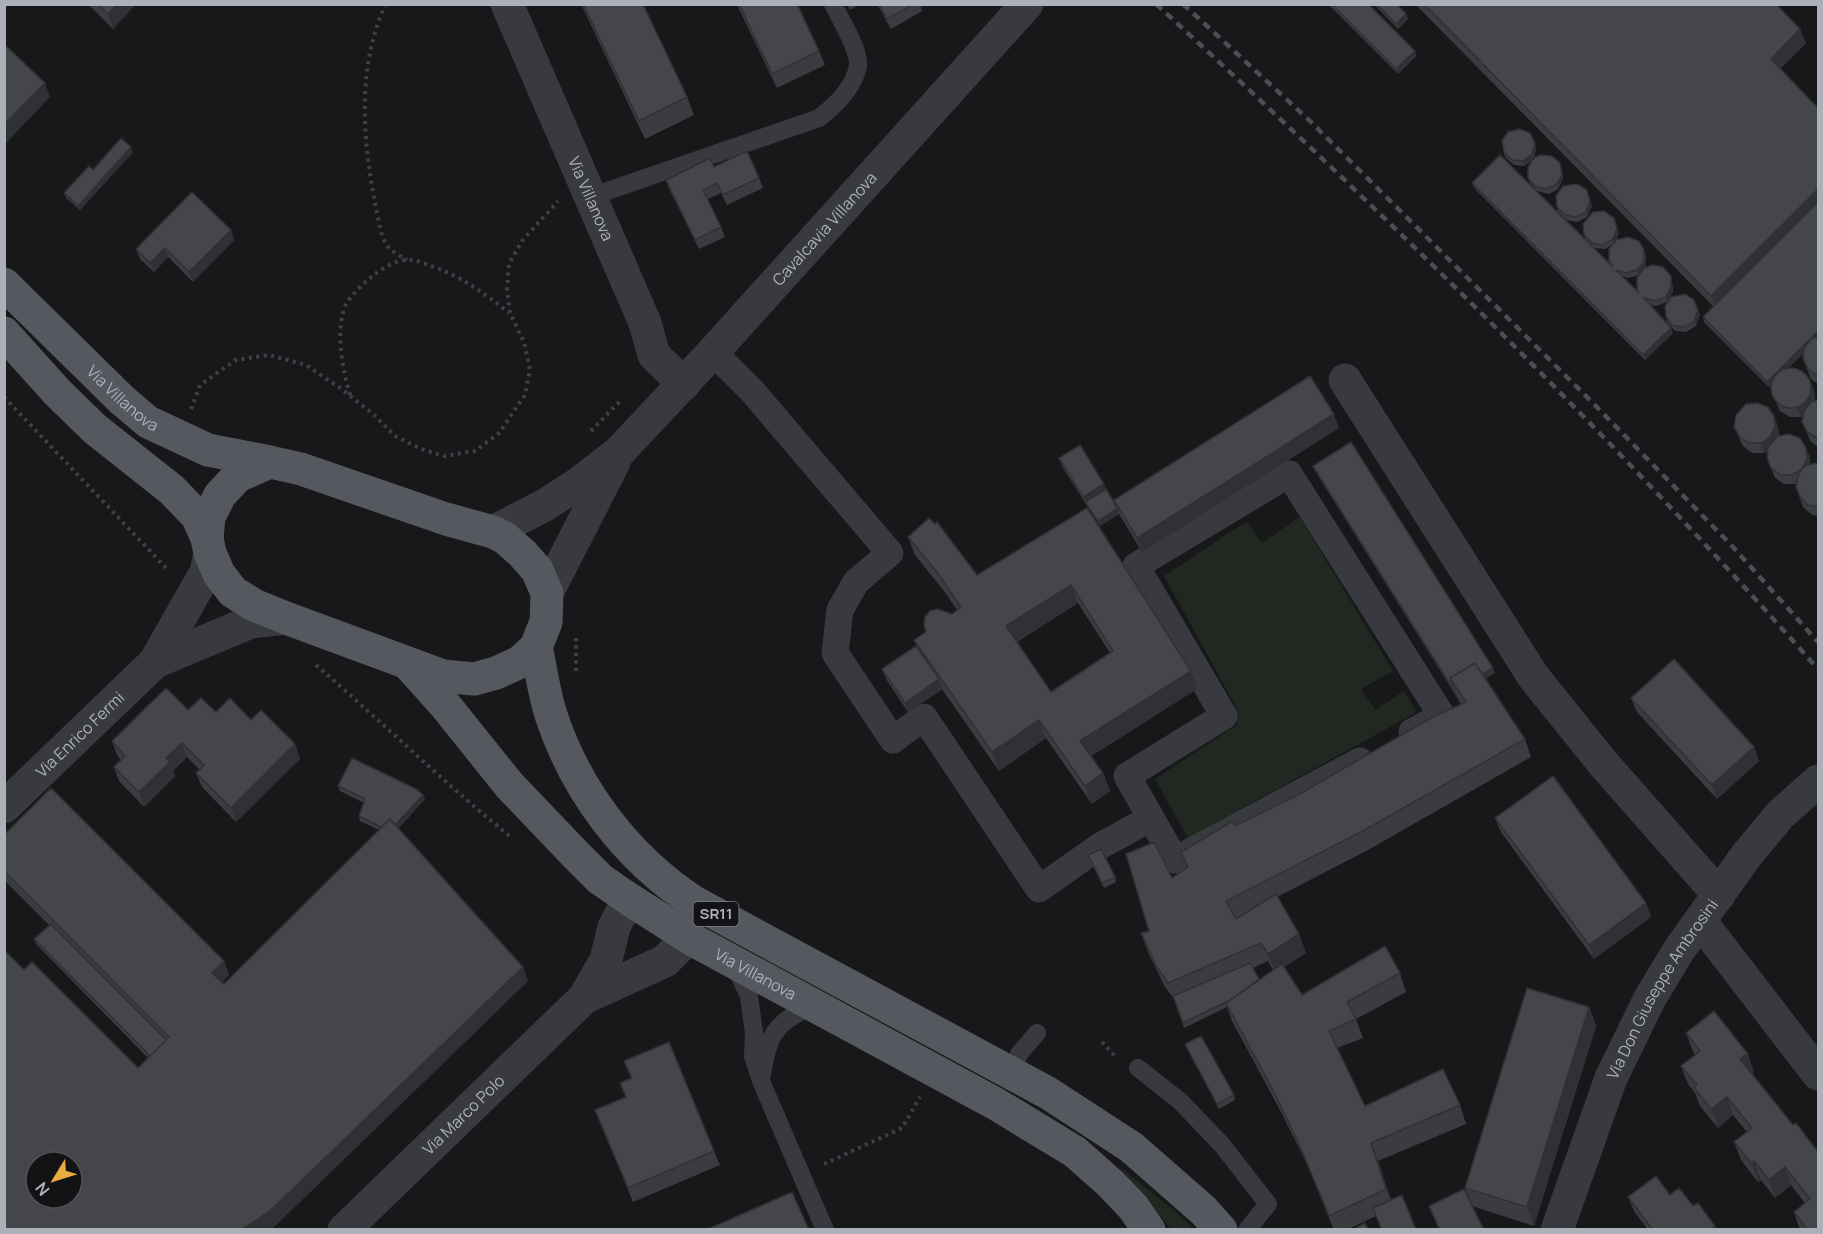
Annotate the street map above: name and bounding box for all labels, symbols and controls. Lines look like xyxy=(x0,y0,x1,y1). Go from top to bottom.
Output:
street label: Via Villanova xyxy=(563,153,619,244)
street label: Cavalcavia Villanova xyxy=(767,167,881,290)
street label: Via Villanova xyxy=(82,360,162,436)
street label: Via Enrico Fermi xyxy=(31,687,129,782)
street label: Via Don Giuseppe Ambrosini xyxy=(1601,895,1723,1083)
road number: SR11 xyxy=(694,902,738,926)
street label: Via Villanova xyxy=(711,943,800,1005)
street label: Via Marco Polo xyxy=(417,1070,509,1160)
north arrow xyxy=(24,1150,84,1210)
text: N xyxy=(30,1178,54,1201)

